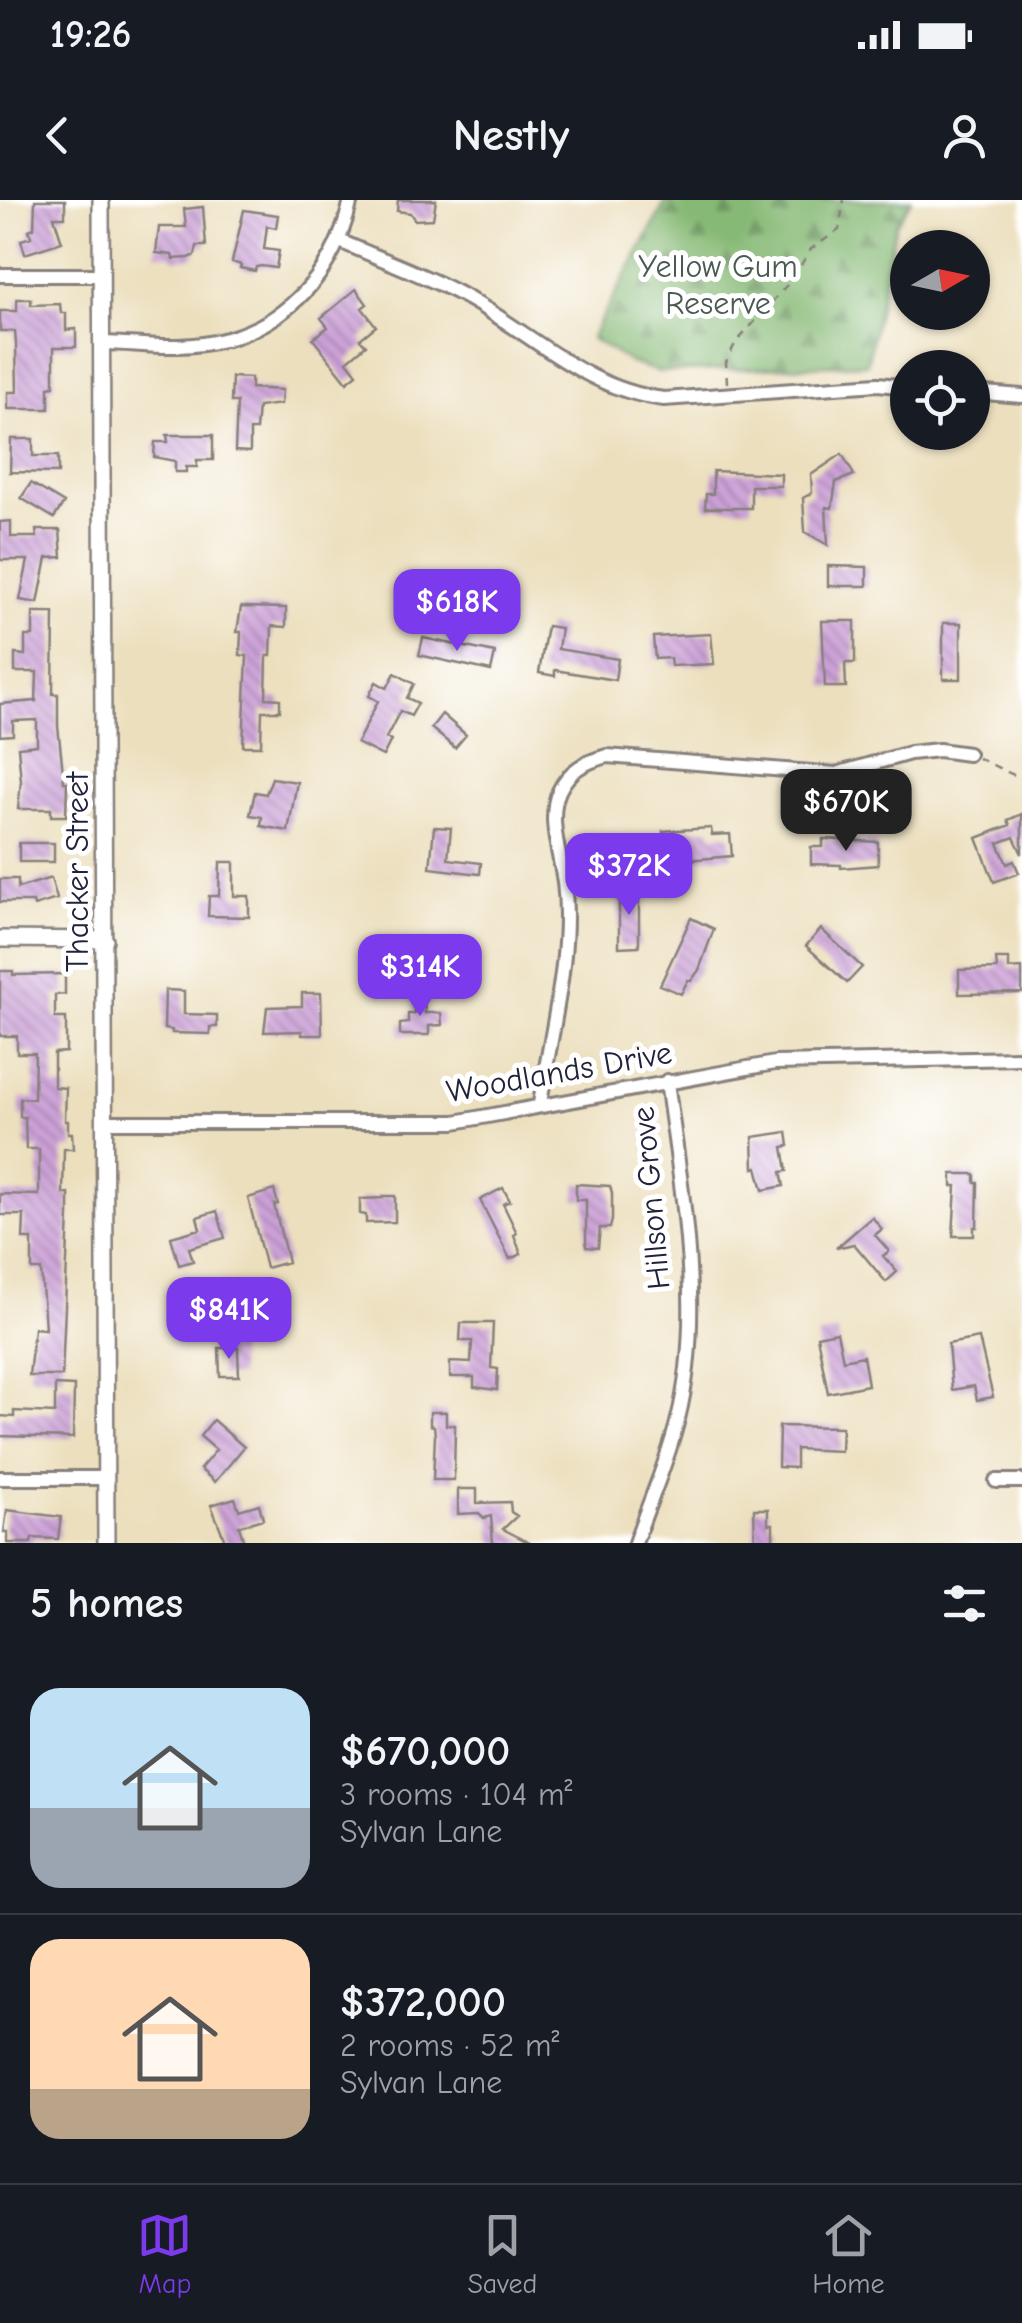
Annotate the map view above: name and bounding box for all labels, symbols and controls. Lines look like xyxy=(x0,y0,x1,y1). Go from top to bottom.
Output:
text: 19:26 xyxy=(50,13,131,57)
icon: back xyxy=(30,108,85,163)
icon: person xyxy=(937,108,992,163)
text: Nestly xyxy=(453,109,569,161)
north arrow xyxy=(890,230,990,330)
map controls xyxy=(890,230,990,450)
park label: Yellow Gum Reserve xyxy=(638,248,798,322)
button: locate xyxy=(890,350,990,450)
pin: $618K xyxy=(387,569,527,654)
text: $618K xyxy=(416,583,498,620)
pin: $670K xyxy=(776,769,916,854)
street label: Thacker Street xyxy=(59,771,96,972)
text: $670K xyxy=(803,783,889,820)
pin: $372K xyxy=(559,833,699,918)
text: $372K xyxy=(587,847,671,884)
pin: $314K xyxy=(350,934,490,1019)
text: $314K xyxy=(380,948,460,985)
street label: Woodlands Drive xyxy=(443,1034,675,1110)
street label: Hillson Grove xyxy=(625,1105,677,1291)
pin: $841K xyxy=(159,1277,299,1362)
text: $841K xyxy=(188,1291,270,1328)
icon: filters xyxy=(937,1576,992,1631)
text: 5 homes xyxy=(30,1579,183,1628)
text: $670,000 xyxy=(340,1727,510,1776)
icon: home xyxy=(110,1728,230,1848)
text: 3 rooms · 104 m² xyxy=(340,1776,572,1813)
text: Sylvan Lane xyxy=(340,1813,502,1850)
text: $372,000 xyxy=(340,1978,506,2027)
icon: home xyxy=(110,1979,230,2099)
text: 2 rooms · 52 m² xyxy=(340,2027,559,2064)
text: Sylvan Lane xyxy=(340,2064,502,2101)
tab: Map xyxy=(137,2208,192,2300)
tab: Saved xyxy=(467,2208,537,2300)
tab: Home xyxy=(812,2208,885,2300)

